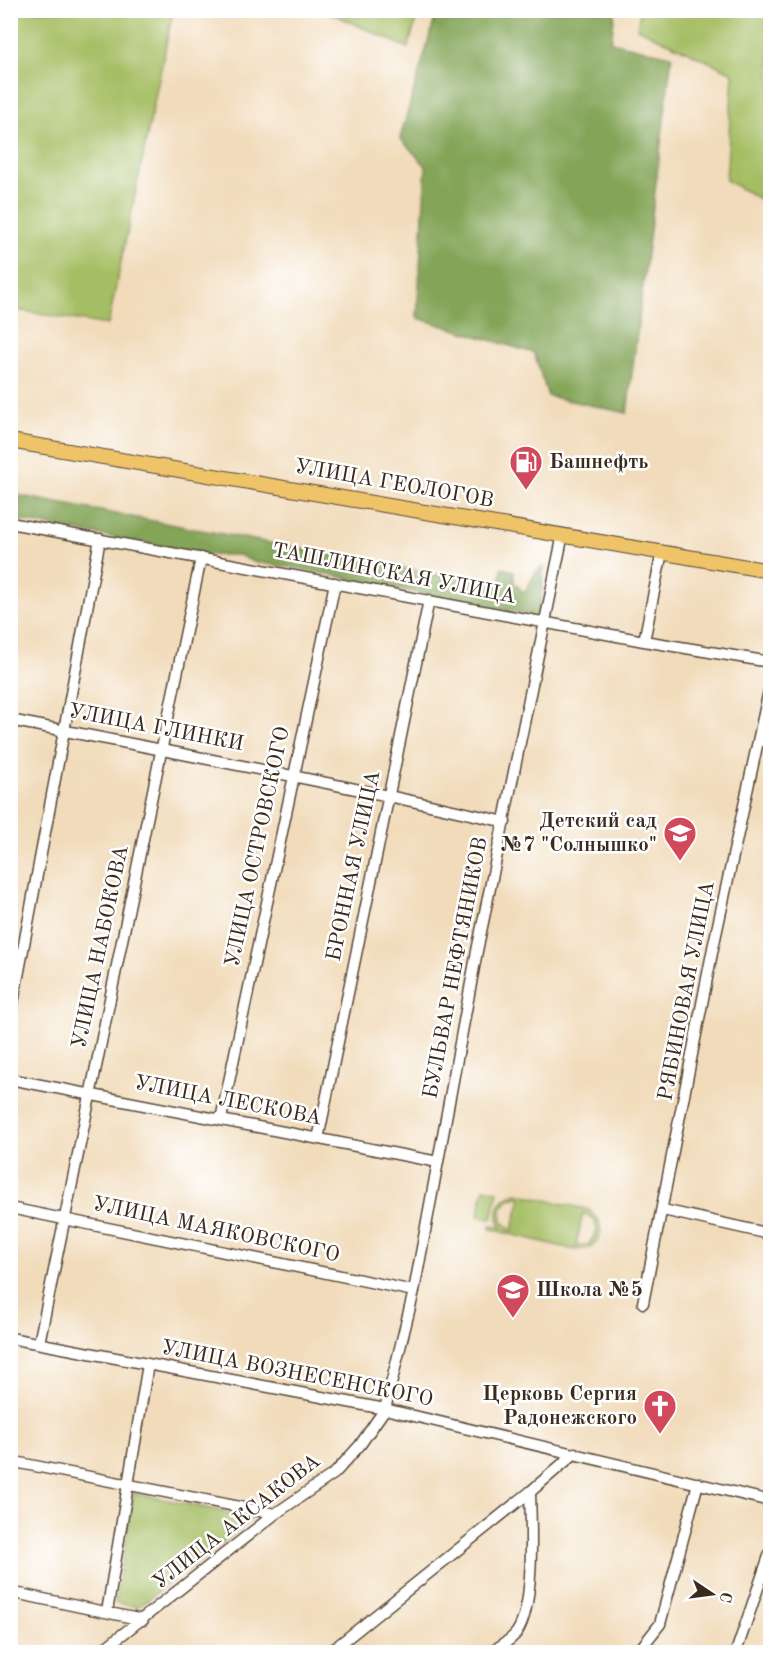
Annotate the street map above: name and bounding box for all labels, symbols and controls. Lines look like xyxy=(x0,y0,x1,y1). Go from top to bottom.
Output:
fuel station icon: Башнефть xyxy=(508,444,544,491)
place label: Башнефть xyxy=(549,452,649,473)
street label: УЛИЦА ГЕОЛОГОВ xyxy=(293,456,495,512)
street label: ТАШЛИНСКАЯ УЛИЦА xyxy=(270,540,518,608)
street label: УЛИЦА ГЛИНКИ xyxy=(67,701,245,755)
street label: УЛИЦА ОСТРОВСКОГО xyxy=(222,725,294,969)
street label: БРОННАЯ УЛИЦА xyxy=(324,769,384,963)
place label: Детский сад №7 "Солнышко" xyxy=(500,811,657,856)
school or university icon: Детский сад №7 "Солнышко" xyxy=(662,815,698,862)
street label: БУЛЬВАР НЕФТЯНИКОВ xyxy=(420,835,492,1101)
street label: УЛИЦА НАБОКОВА xyxy=(69,843,133,1051)
street label: РЯБИНОВАЯ УЛИЦА xyxy=(655,879,719,1103)
street label: УЛИЦА ЛЕСКОВА xyxy=(133,1073,323,1129)
street label: УЛИЦА МАЯКОВСКОГО xyxy=(91,1194,341,1266)
school or university icon: Школа №5 xyxy=(495,1272,531,1319)
place label: Школа №5 xyxy=(536,1280,643,1301)
street label: УЛИЦА ВОЗНЕСЕНСКОГО xyxy=(159,1337,435,1411)
place label: Церковь Сергия Радонежского xyxy=(482,1384,637,1429)
church icon: Церковь Сергия Радонежского xyxy=(642,1388,678,1435)
street label: УЛИЦА АКСАКОВА xyxy=(150,1450,324,1594)
north arrow xyxy=(682,1564,742,1624)
text: С xyxy=(716,1590,734,1604)

